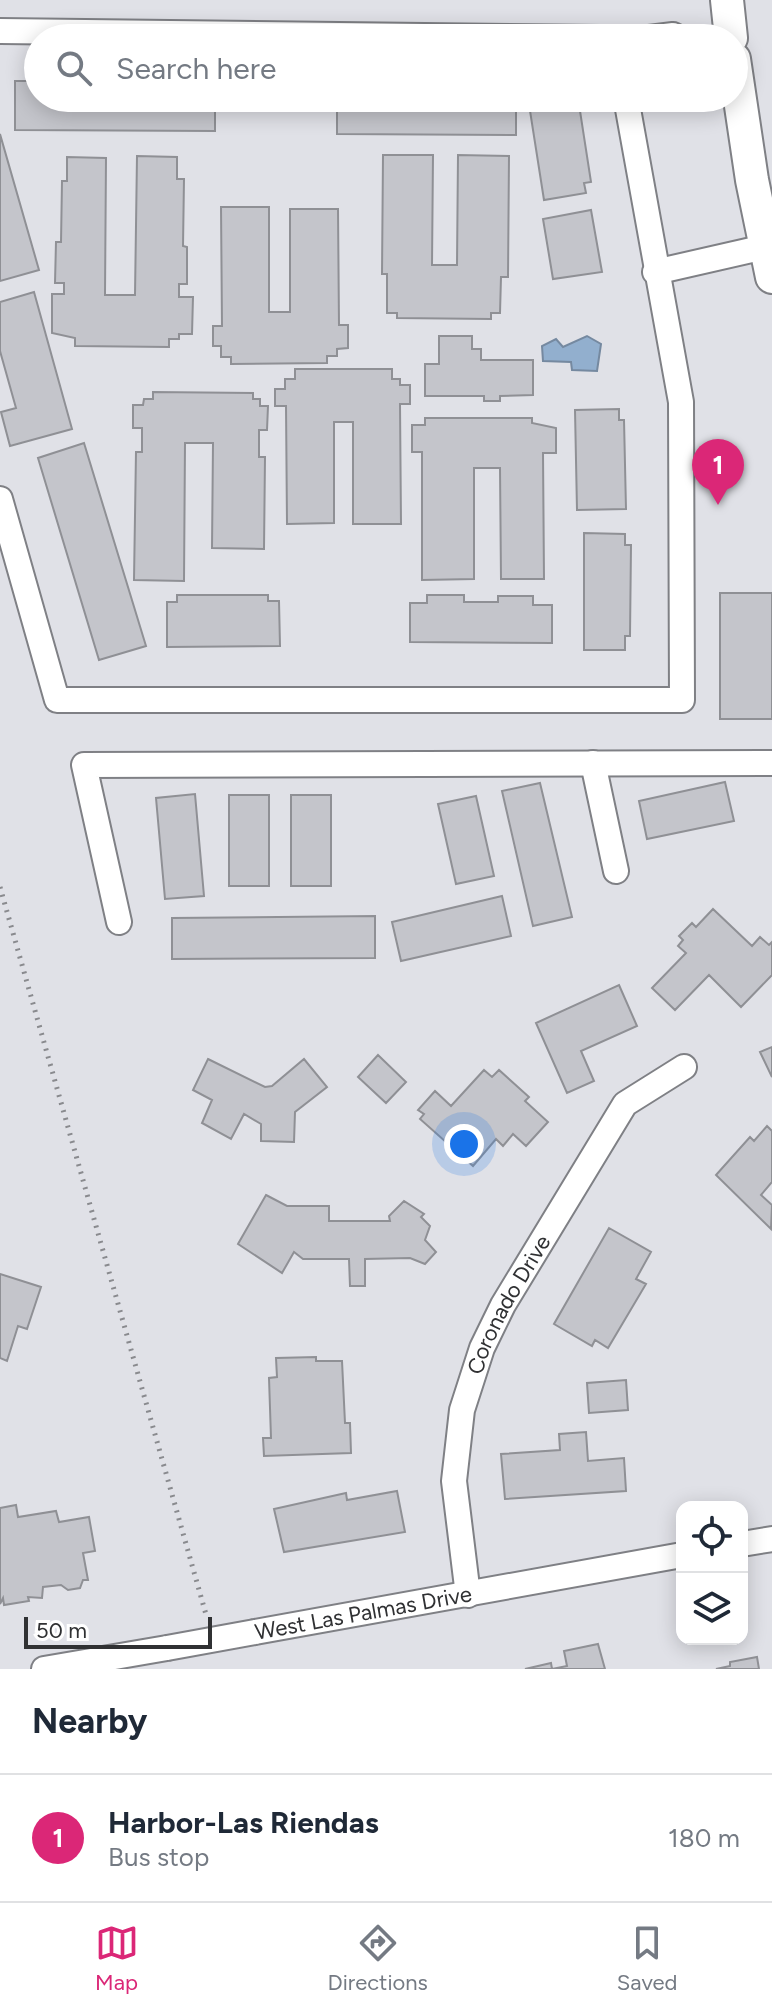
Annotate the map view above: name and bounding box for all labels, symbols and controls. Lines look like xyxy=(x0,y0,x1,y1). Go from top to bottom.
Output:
search box xyxy=(24,24,748,112)
icon: search xyxy=(52,46,96,90)
text: Search here xyxy=(116,50,276,87)
pin: 1 xyxy=(692,439,744,505)
your location xyxy=(444,1124,484,1164)
street label: Coronado Drive xyxy=(461,1230,556,1378)
map controls xyxy=(676,1501,748,1645)
button: locate xyxy=(676,1501,748,1573)
button: layers xyxy=(676,1573,748,1645)
street label: West Las Palmas Drive xyxy=(253,1580,474,1646)
scale bar xyxy=(24,1613,212,1649)
text: 50 m xyxy=(36,1617,87,1644)
text: Nearby xyxy=(32,1701,147,1742)
text: Harbor-Las Riendas xyxy=(108,1804,379,1841)
text: 1 xyxy=(53,1822,63,1854)
text: 180 m xyxy=(668,1822,740,1854)
text: Bus stop xyxy=(108,1841,209,1873)
tab: Map xyxy=(95,1921,139,1996)
tab: Directions xyxy=(328,1921,428,1996)
tab: Saved xyxy=(617,1921,677,1996)

